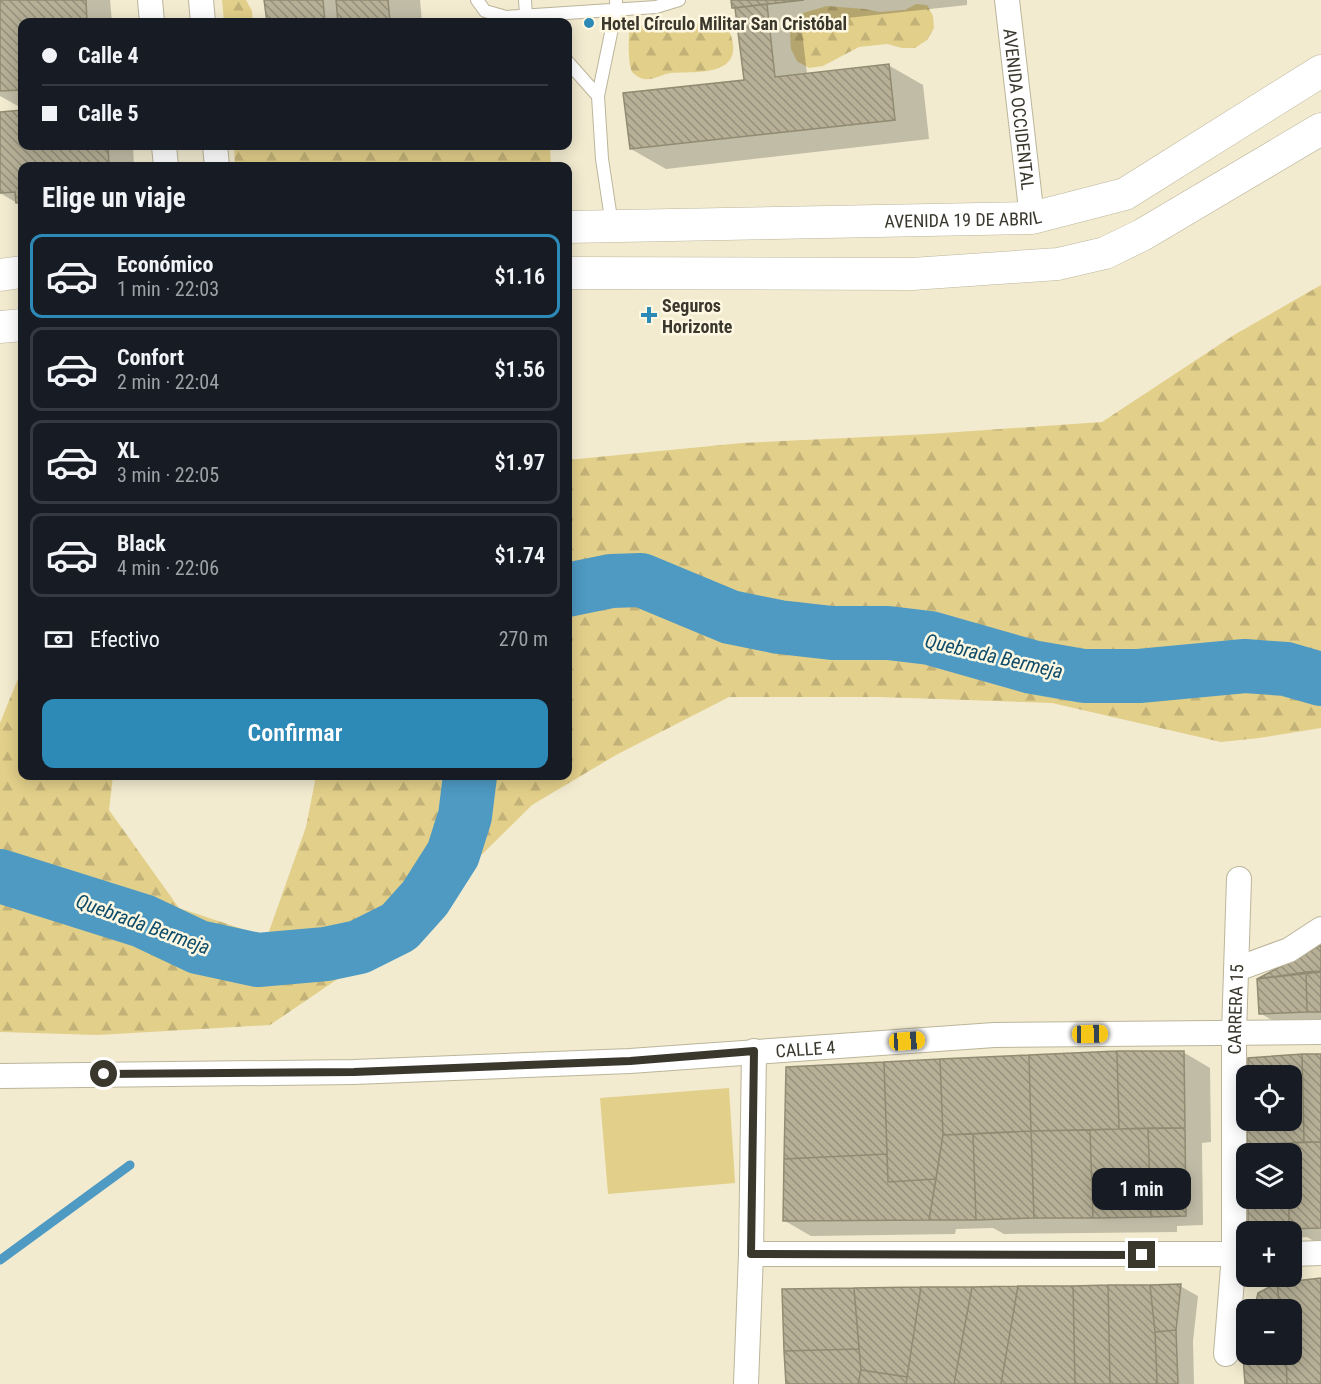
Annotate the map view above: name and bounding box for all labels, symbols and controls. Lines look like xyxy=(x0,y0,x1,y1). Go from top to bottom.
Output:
place label: Hotel Círculo Militar San Cristóbal xyxy=(601,13,847,34)
marker: Hotel Círculo Militar San Cristóbal xyxy=(582,16,596,30)
street label: AVENIDA OCCIDENTAL xyxy=(1000,27,1039,192)
text: Calle 4 xyxy=(78,43,139,68)
text: Calle 5 xyxy=(78,101,139,126)
text: Elige un viaje xyxy=(42,182,186,214)
street label: AVENIDA 19 DE ABRIL xyxy=(884,205,1044,231)
icon: car xyxy=(45,249,99,303)
text: Económico xyxy=(117,252,213,277)
text: $1.16 xyxy=(494,264,545,289)
text: 1 min · 22:03 xyxy=(117,277,219,301)
place label: Seguros Horizonte xyxy=(662,295,733,337)
marker: Seguros Horizonte xyxy=(640,306,658,324)
icon: car xyxy=(45,342,99,396)
text: Confort xyxy=(117,345,184,370)
text: $1.56 xyxy=(494,357,545,382)
text: 2 min · 22:04 xyxy=(117,370,219,394)
icon: car xyxy=(45,435,99,489)
text: XL xyxy=(117,438,140,463)
text: $1.97 xyxy=(494,450,545,475)
text: 3 min · 22:05 xyxy=(117,463,219,487)
icon: car xyxy=(45,528,99,582)
text: Black xyxy=(117,531,166,556)
text: $1.74 xyxy=(494,543,545,568)
text: 4 min · 22:06 xyxy=(117,556,219,580)
icon: cash xyxy=(42,623,75,656)
text: Efectivo xyxy=(90,627,160,652)
text: 270 m xyxy=(499,627,548,651)
water label: Quebrada Bermeja xyxy=(923,628,1065,684)
button: Confirmar xyxy=(42,699,548,768)
water label: Quebrada Bermeja xyxy=(73,889,213,959)
street label: CARRERA 15 xyxy=(1223,964,1247,1055)
car xyxy=(1072,1025,1108,1043)
car xyxy=(888,1031,926,1051)
street label: CALLE 4 xyxy=(775,1036,836,1061)
route start xyxy=(90,1060,117,1087)
map controls xyxy=(1236,1065,1302,1365)
button: locate xyxy=(1236,1065,1302,1131)
button: layers xyxy=(1236,1143,1302,1209)
callout: 1 min xyxy=(1092,1168,1192,1210)
text: 1 min xyxy=(1119,1177,1164,1201)
button: + xyxy=(1236,1221,1302,1287)
route end xyxy=(1128,1241,1155,1268)
button: − xyxy=(1236,1299,1302,1365)

